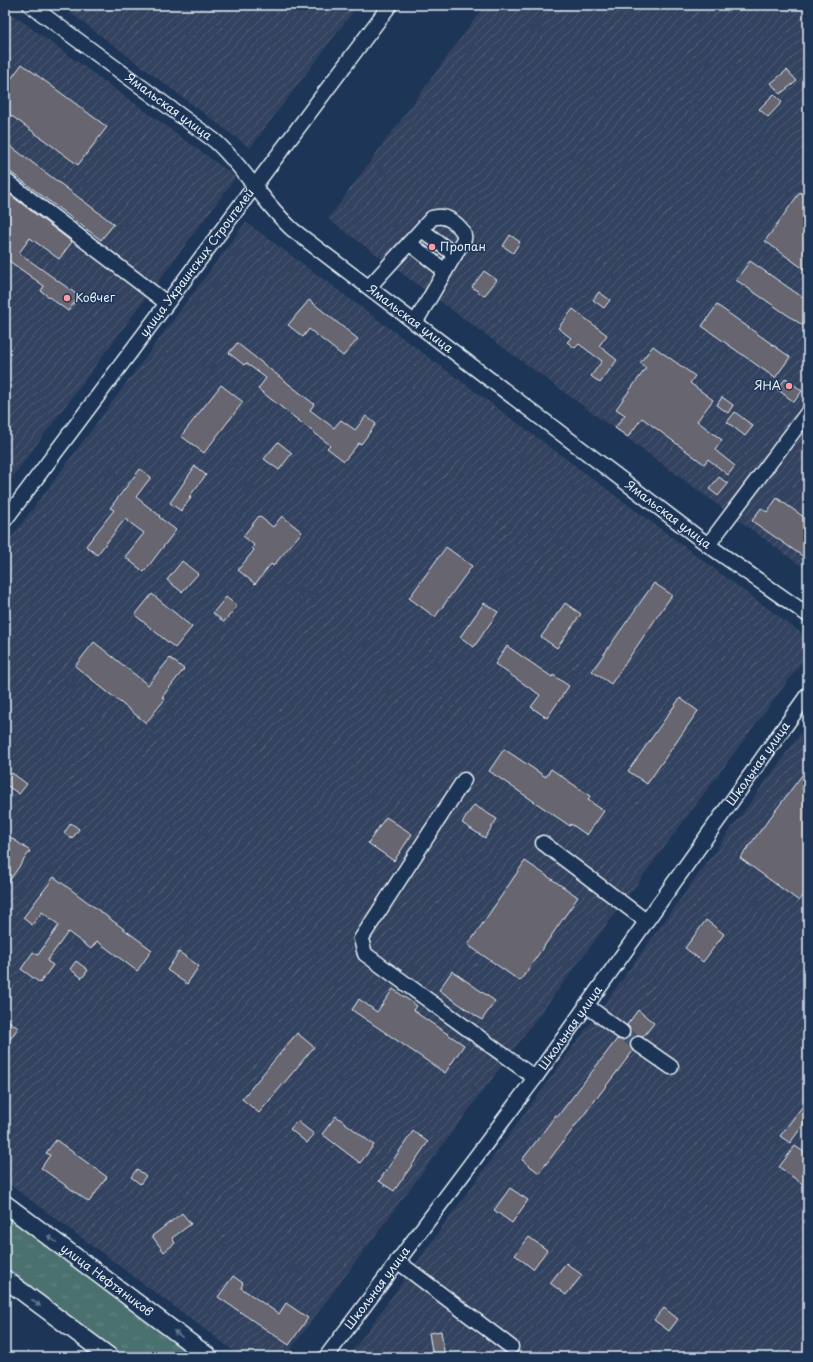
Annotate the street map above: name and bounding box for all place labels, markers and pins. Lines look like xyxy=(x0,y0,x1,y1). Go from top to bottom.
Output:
place label: Пропан xyxy=(440,237,486,255)
marker: Пропан xyxy=(427,242,437,252)
place label: Ковчег xyxy=(75,288,116,306)
marker: Ковчег xyxy=(62,293,72,303)
place label: ЯНА xyxy=(754,376,781,394)
marker: ЯНА xyxy=(784,381,794,391)

